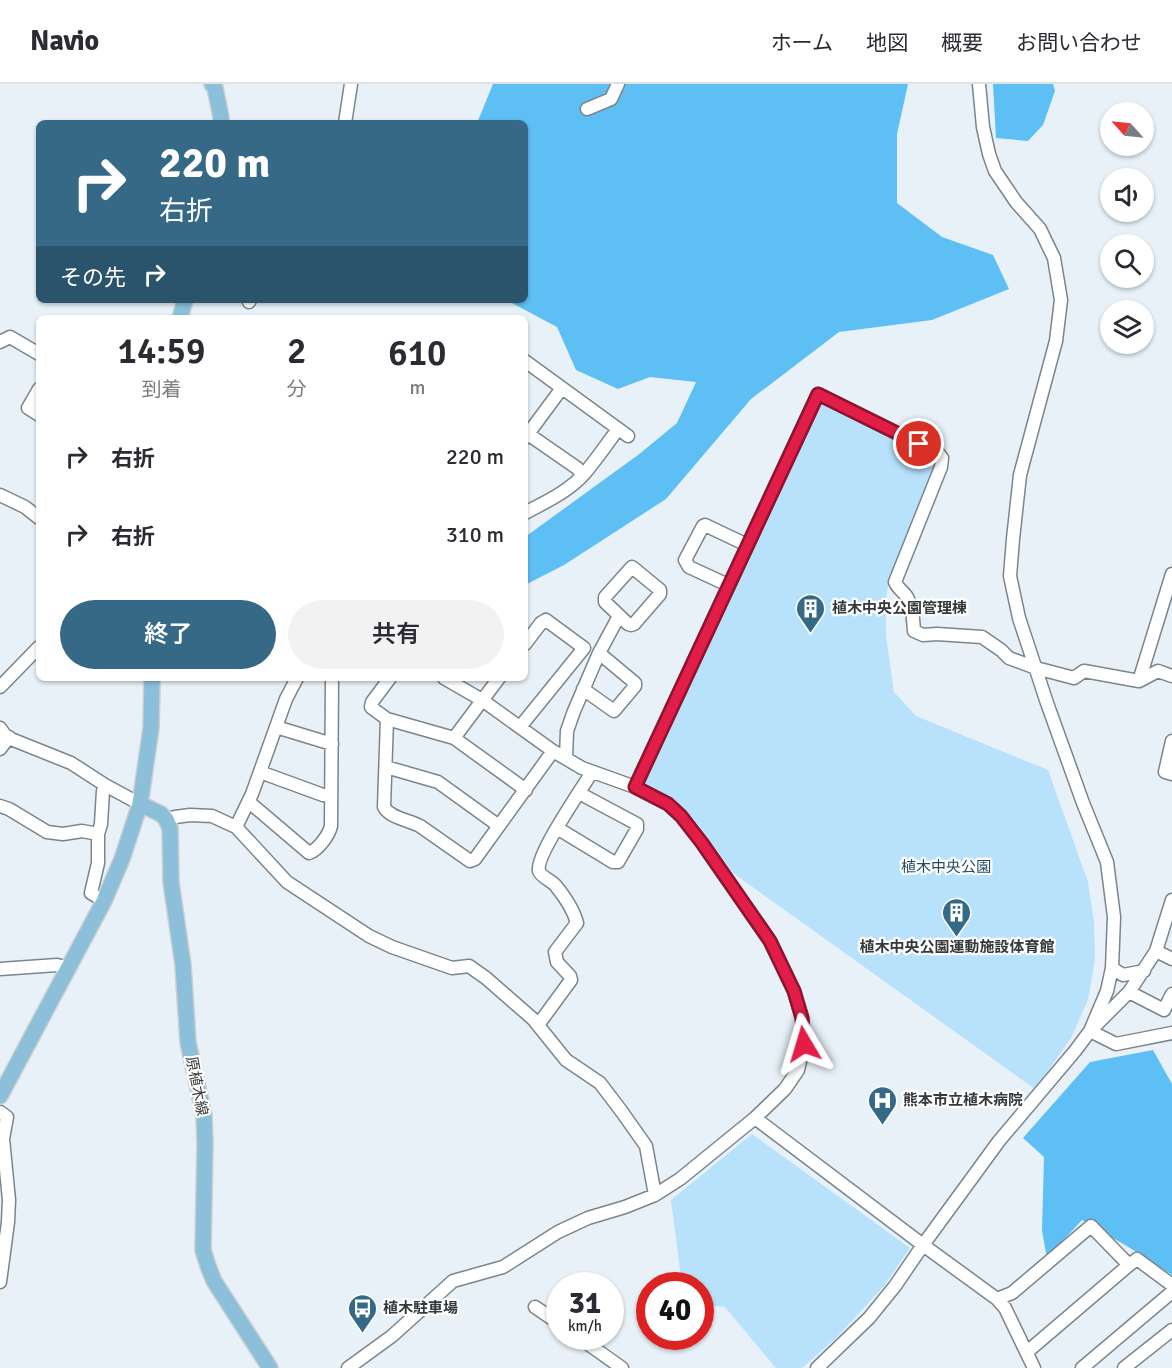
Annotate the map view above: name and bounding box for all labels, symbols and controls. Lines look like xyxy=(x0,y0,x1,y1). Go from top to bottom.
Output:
text: Navio xyxy=(30,24,99,58)
text: ホーム xyxy=(771,30,833,56)
text: 地図 xyxy=(866,30,908,56)
text: 概要 xyxy=(941,30,983,56)
text: お問い合わせ xyxy=(1016,30,1142,56)
north arrow xyxy=(1100,102,1154,156)
map controls xyxy=(1100,102,1154,354)
text: 220 m xyxy=(159,138,270,189)
icon: right xyxy=(60,144,138,222)
button: sound xyxy=(1100,168,1154,222)
text: 右折 xyxy=(159,195,213,228)
button: search xyxy=(1100,234,1154,288)
icon: right xyxy=(138,258,171,291)
text: その先 xyxy=(60,264,126,291)
button: layers xyxy=(1100,300,1154,354)
text: 14:59 xyxy=(117,329,205,374)
text: 2 xyxy=(287,329,307,374)
text: 610 xyxy=(388,331,447,376)
text: m xyxy=(409,375,425,400)
text: 到着 xyxy=(141,377,181,402)
text: 分 xyxy=(287,377,307,402)
pin xyxy=(893,418,944,469)
icon: arrive xyxy=(902,427,935,460)
icon: right xyxy=(60,440,93,473)
text: 220 m xyxy=(446,443,504,470)
text: 右折 xyxy=(111,445,155,472)
icon: right xyxy=(60,518,93,551)
text: 310 m xyxy=(446,521,504,548)
text: 右折 xyxy=(111,523,155,550)
building icon: 植木中央公園管理棟 xyxy=(795,592,827,634)
place label: 植木中央公園管理棟 xyxy=(832,599,967,617)
button: 終了 xyxy=(60,600,276,669)
button: 共有 xyxy=(288,600,504,669)
park label: 植木中央公園 xyxy=(901,858,991,876)
building icon: 植木中央公園運動施設体育館 xyxy=(941,896,973,938)
place label: 植木中央公園運動施設体育館 xyxy=(859,938,1055,956)
position arrow xyxy=(772,1012,836,1076)
street label: 原植木線 xyxy=(182,1055,212,1117)
hospital icon: 熊本市立植木病院 xyxy=(866,1084,898,1126)
place label: 熊本市立植木病院 xyxy=(903,1091,1023,1109)
speed limit sign: 40 xyxy=(636,1272,714,1350)
text: 31 xyxy=(569,1285,601,1322)
bus stop icon: 植木駐車場 xyxy=(346,1292,378,1334)
place label: 植木駐車場 xyxy=(383,1299,458,1317)
text: km/h xyxy=(568,1317,602,1335)

